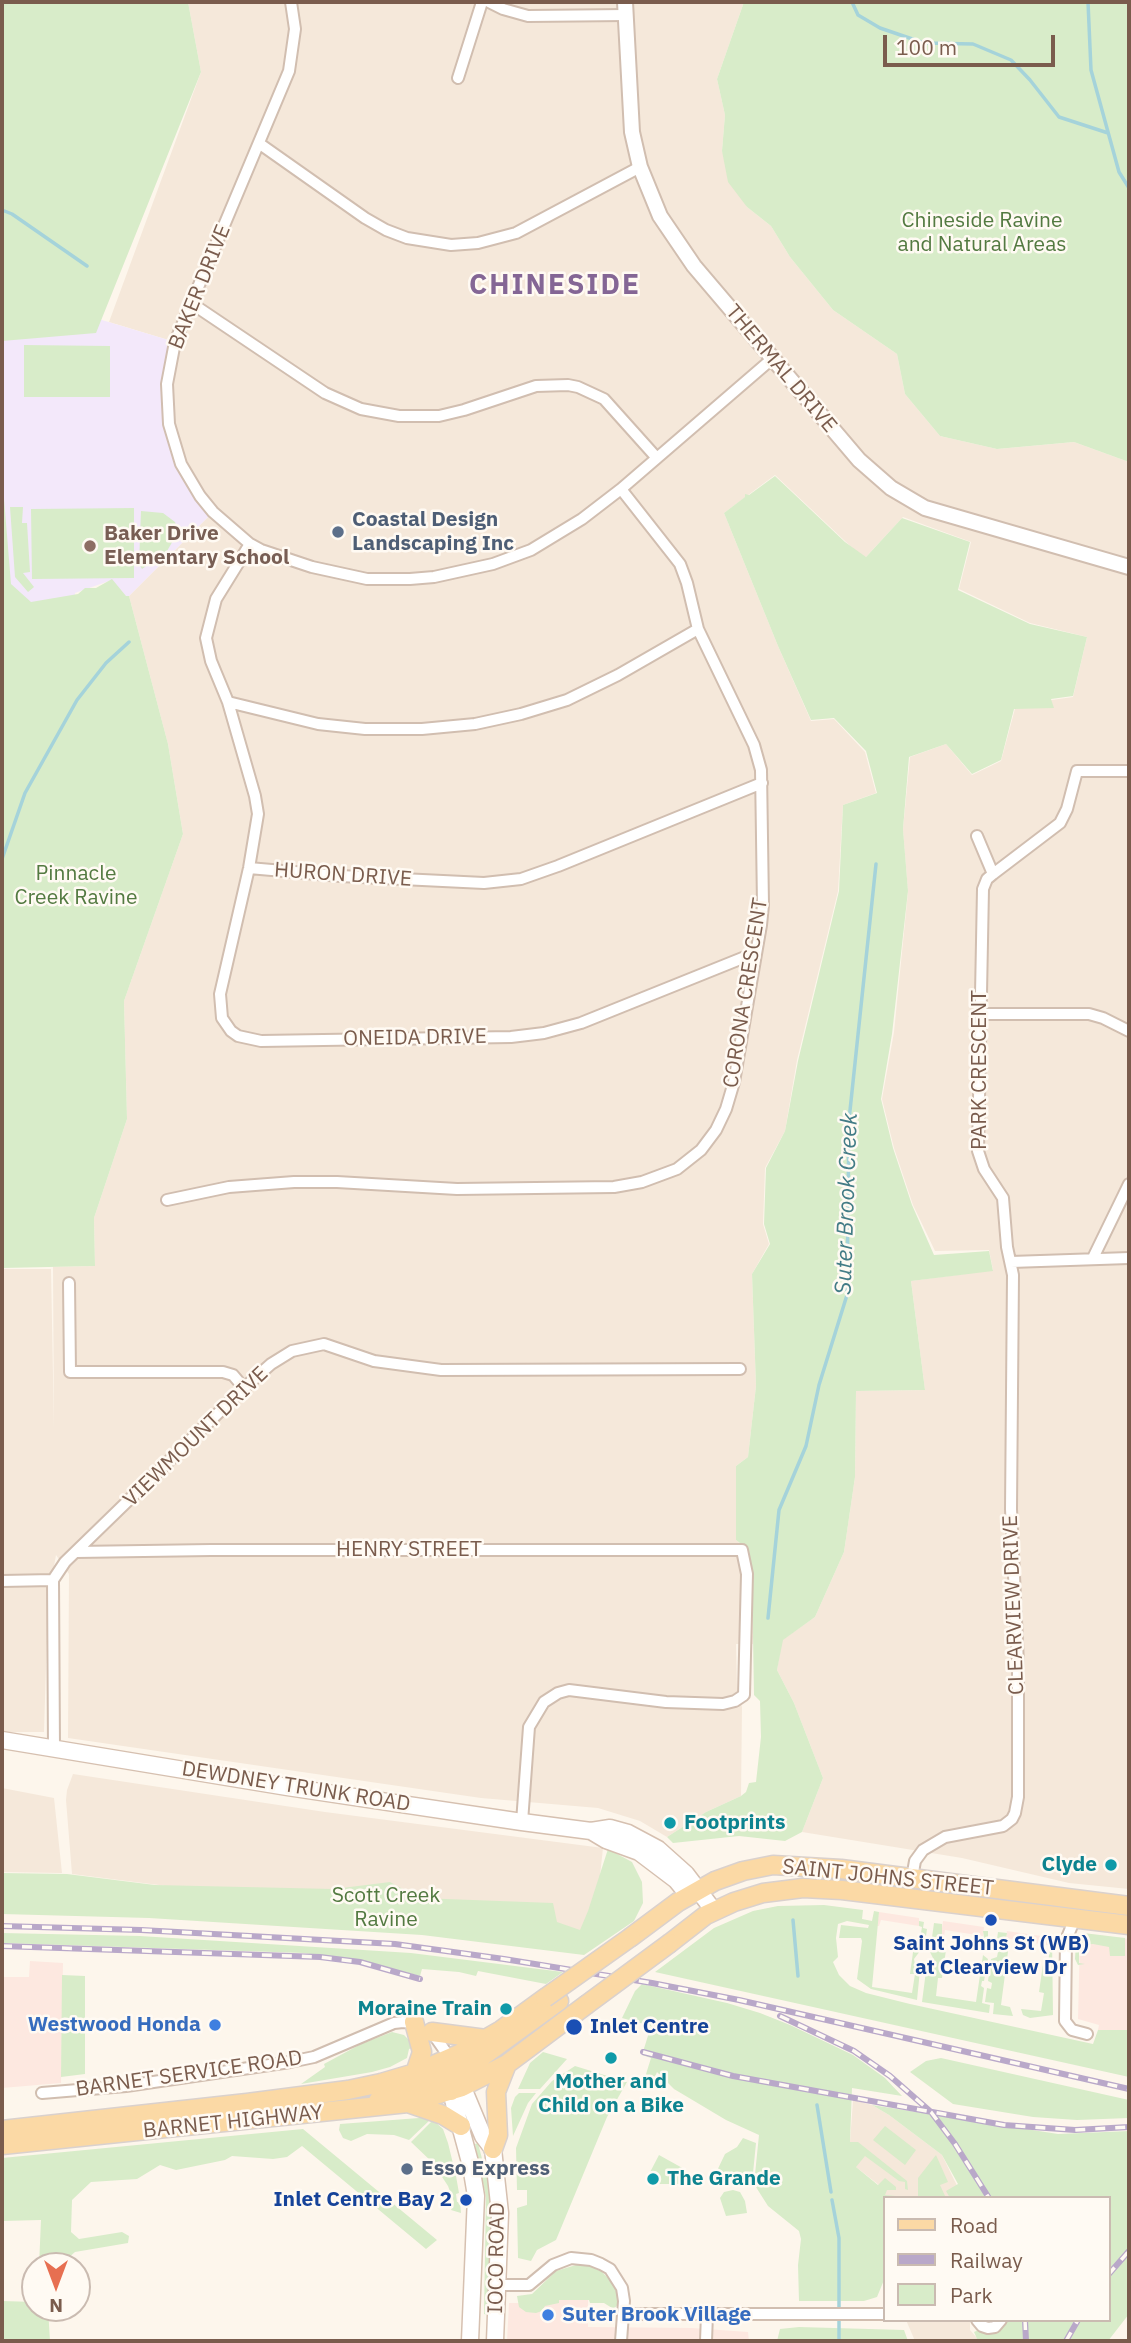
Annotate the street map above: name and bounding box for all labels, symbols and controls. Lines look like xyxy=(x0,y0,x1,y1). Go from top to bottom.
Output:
scale bar xyxy=(886,21,1058,65)
text: 100 m xyxy=(896,33,957,61)
park label: Chineside Ravine and Natural Areas xyxy=(897,208,1067,258)
street label: BAKER DRIVE xyxy=(164,221,236,353)
district label: CHINESIDE xyxy=(470,269,640,303)
street label: THERMAL DRIVE xyxy=(720,300,842,438)
place label: Coastal Design Landscaping Inc xyxy=(352,507,514,557)
place label: Baker Drive Elementary School xyxy=(104,521,289,571)
marker: Coastal Design Landscaping Inc xyxy=(330,524,346,540)
marker: Baker Drive Elementary School xyxy=(82,538,98,554)
street label: HURON DRIVE xyxy=(273,858,413,892)
park label: Pinnacle Creek Ravine xyxy=(14,861,138,911)
street label: CORONA CRESCENT xyxy=(719,896,773,1090)
street label: PARK CRESCENT xyxy=(967,990,993,1150)
street label: ONEIDA DRIVE xyxy=(343,1024,487,1052)
water label: Suter Brook Creek xyxy=(830,1113,864,1295)
street label: VIEWMOUNT DRIVE xyxy=(119,1362,273,1512)
street label: CLEARVIEW DRIVE xyxy=(998,1514,1030,1696)
street label: HENRY STREET xyxy=(336,1537,482,1563)
street label: DEWDNEY TRUNK ROAD xyxy=(180,1756,412,1818)
place label: Footprints xyxy=(684,1810,786,1836)
marker: Footprints xyxy=(662,1815,678,1831)
place label: Clyde xyxy=(1041,1852,1097,1878)
street label: SAINT JOHNS STREET xyxy=(781,1854,995,1902)
marker: Clyde xyxy=(1103,1857,1119,1873)
park label: Scott Creek Ravine xyxy=(332,1883,440,1933)
marker: Saint Johns St (WB) at Clearview Dr xyxy=(983,1912,999,1928)
place label: Saint Johns St (WB) at Clearview Dr xyxy=(893,1931,1089,1981)
place label: Moraine Train xyxy=(358,1996,492,2022)
marker: Moraine Train xyxy=(498,2001,514,2017)
place label: Westwood Honda xyxy=(28,2012,201,2038)
place label: Inlet Centre xyxy=(590,2014,709,2040)
marker: Westwood Honda xyxy=(207,2017,223,2033)
marker: Inlet Centre xyxy=(564,2017,584,2037)
street label: BARNET SERVICE ROAD xyxy=(74,2046,304,2102)
marker: Mother and Child on a Bike xyxy=(603,2050,619,2066)
place label: Mother and Child on a Bike xyxy=(538,2069,684,2119)
street label: BARNET HIGHWAY xyxy=(142,2100,324,2144)
place label: Esso Express xyxy=(421,2156,550,2182)
marker: Esso Express xyxy=(399,2161,415,2177)
place label: The Grande xyxy=(667,2166,781,2192)
marker: The Grande xyxy=(645,2171,661,2187)
place label: Inlet Centre Bay 2 xyxy=(274,2187,452,2213)
marker: Inlet Centre Bay 2 xyxy=(458,2192,474,2208)
legend xyxy=(883,2196,1110,2322)
street label: IOCO ROAD xyxy=(483,2202,511,2314)
text: Road xyxy=(950,2211,998,2239)
text: Railway xyxy=(950,2246,1023,2274)
north arrow xyxy=(21,2252,91,2322)
text: Park xyxy=(950,2281,993,2309)
text: N xyxy=(49,2294,63,2318)
place label: Suter Brook Village xyxy=(562,2302,751,2328)
marker: Suter Brook Village xyxy=(540,2307,556,2323)

